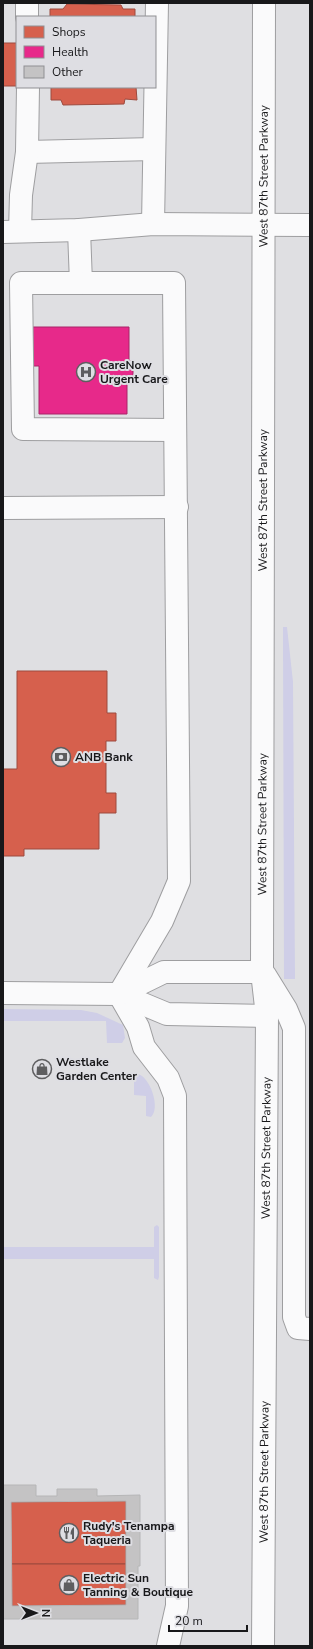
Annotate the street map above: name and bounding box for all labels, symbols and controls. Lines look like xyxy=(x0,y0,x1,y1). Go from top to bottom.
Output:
legend xyxy=(16,16,156,88)
text: Shops xyxy=(52,24,86,40)
text: Health xyxy=(52,44,88,60)
text: Other xyxy=(52,64,84,80)
street label: West 87th Street Parkway xyxy=(255,104,272,248)
place label: CareNow Urgent Care xyxy=(100,357,168,387)
hospital icon: CareNow Urgent Care xyxy=(75,361,97,383)
street label: West 87th Street Parkway xyxy=(255,428,271,572)
bank icon: ANB Bank xyxy=(50,746,72,768)
place label: ANB Bank xyxy=(75,749,133,765)
street label: West 87th Street Parkway xyxy=(254,752,270,896)
place label: Westlake Garden Center xyxy=(56,1054,137,1084)
shop icon: Westlake Garden Center xyxy=(31,1058,53,1080)
street label: West 87th Street Parkway xyxy=(258,1076,275,1219)
street label: West 87th Street Parkway xyxy=(256,1400,273,1543)
place label: Rudy's Tenampa Taqueria xyxy=(83,1518,175,1548)
restaurant icon: Rudy's Tenampa Taqueria xyxy=(58,1522,80,1544)
place label: Electric Sun Tanning & Boutique xyxy=(83,1570,194,1600)
shop icon: Electric Sun Tanning & Boutique xyxy=(58,1574,80,1596)
north arrow xyxy=(16,1593,56,1633)
scale bar xyxy=(169,1607,247,1633)
text: N xyxy=(38,1609,53,1617)
text: 20 m xyxy=(175,1613,203,1629)

